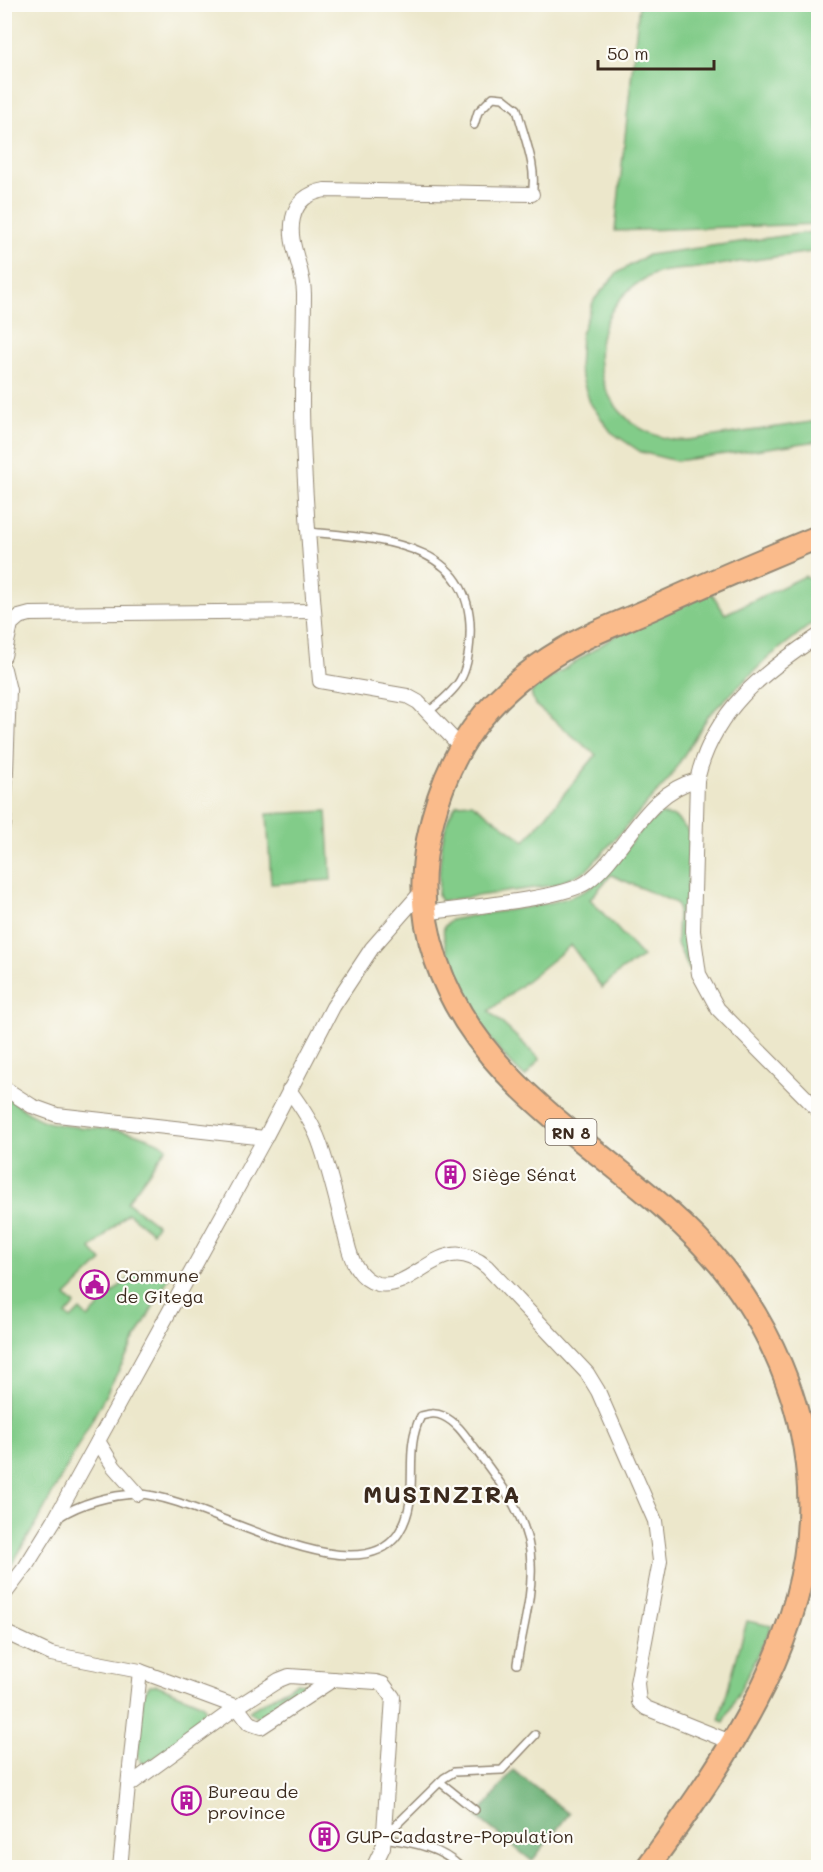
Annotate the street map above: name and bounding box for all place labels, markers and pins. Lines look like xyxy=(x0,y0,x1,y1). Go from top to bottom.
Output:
building icon: Siège Sénat xyxy=(435,1158,467,1190)
place label: Siège Sénat xyxy=(472,1162,577,1186)
place label: Commune de Gitega xyxy=(116,1263,204,1308)
public building icon: Commune de Gitega xyxy=(79,1269,111,1301)
place label: Bureau de province xyxy=(208,1779,299,1824)
building icon: Bureau de province xyxy=(171,1785,203,1817)
building icon: GUP-Cadastre-Population xyxy=(309,1820,341,1852)
place label: GUP-Cadastre-Population xyxy=(346,1824,574,1848)

